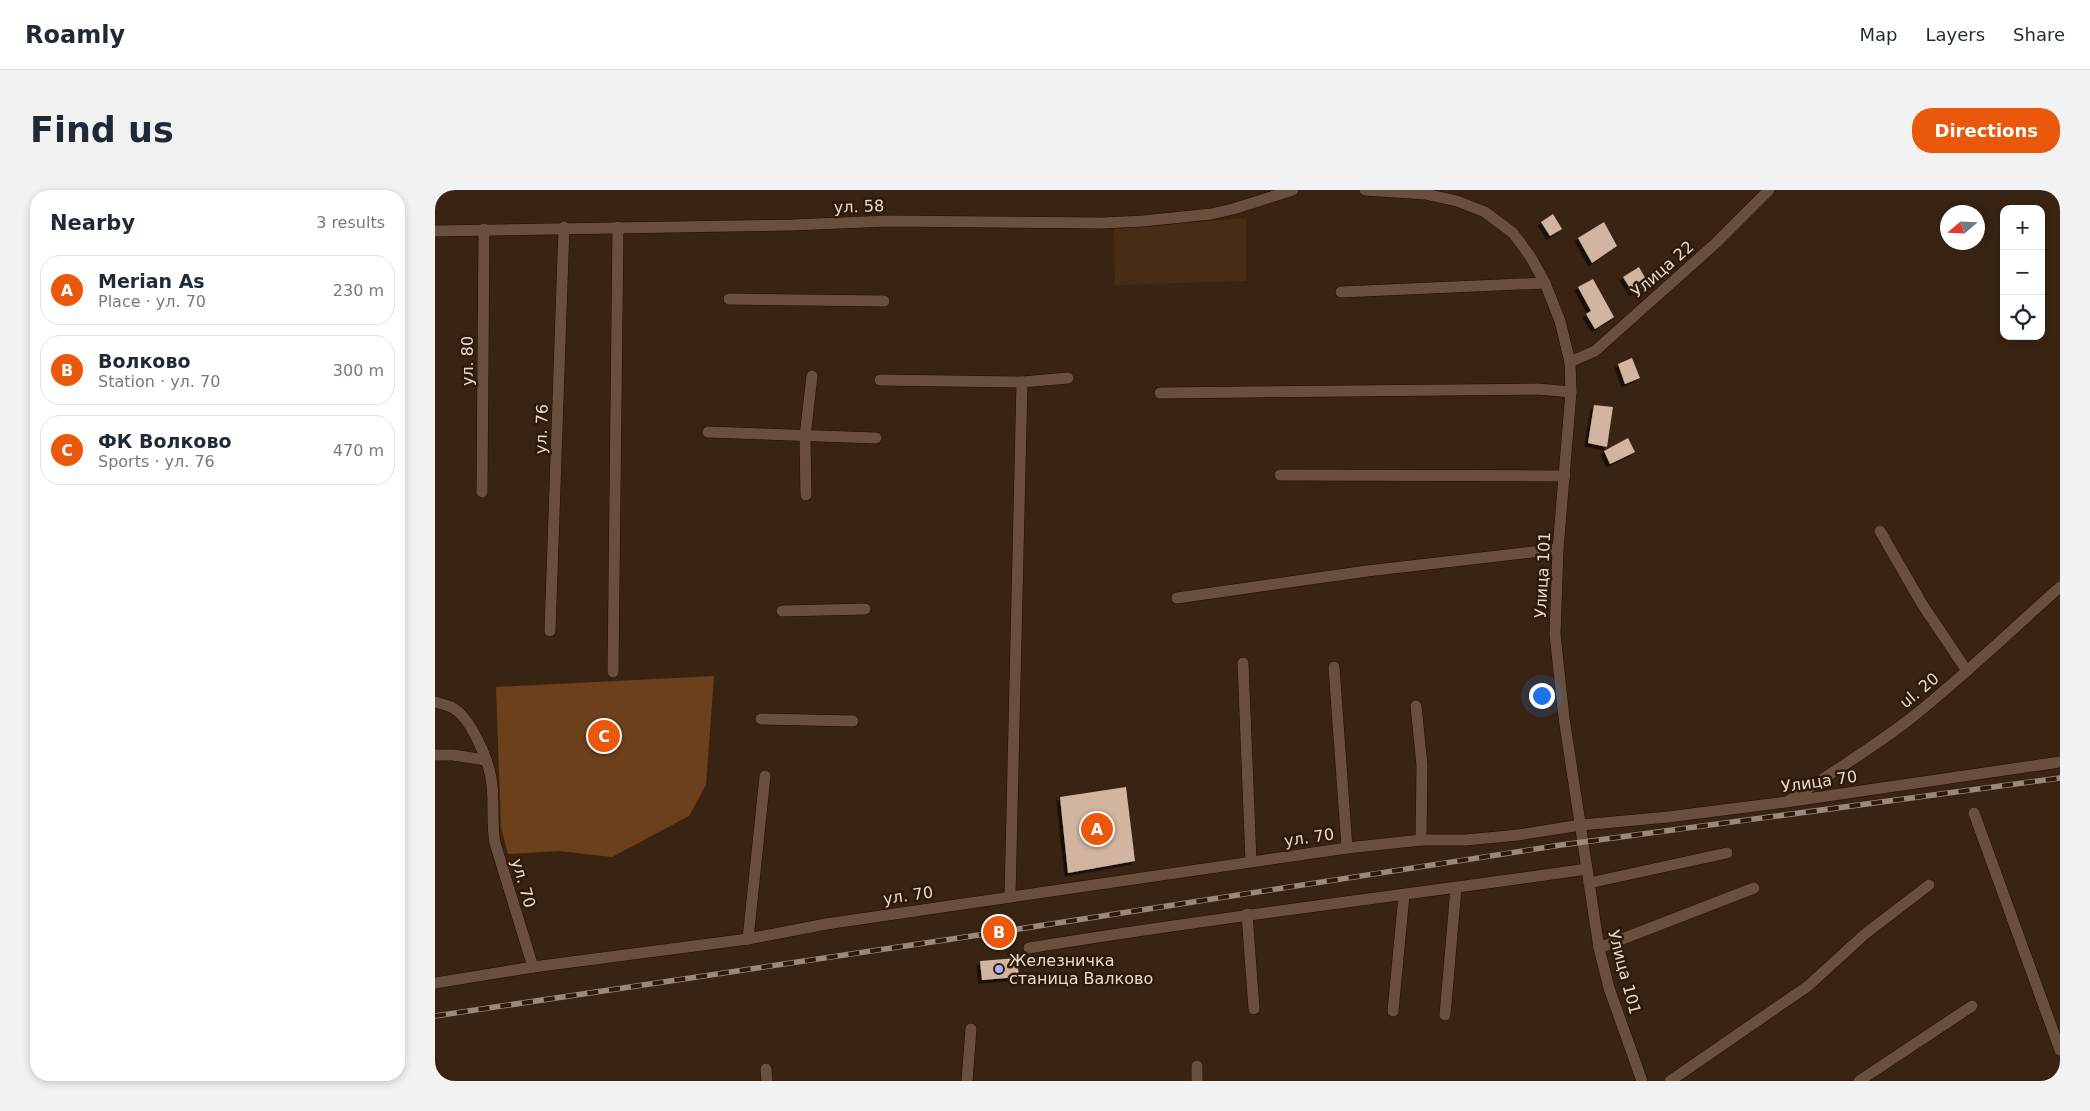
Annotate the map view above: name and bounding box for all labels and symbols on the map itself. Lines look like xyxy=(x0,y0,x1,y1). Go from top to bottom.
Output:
street label: ул. 58 xyxy=(834,196,884,217)
north arrow xyxy=(1940,205,1985,250)
street label: Улица 22 xyxy=(1627,237,1697,302)
street label: ул. 80 xyxy=(458,336,477,386)
street label: ул. 76 xyxy=(531,404,552,454)
street label: Улица 101 xyxy=(1531,531,1554,619)
street label: ul. 20 xyxy=(1896,669,1943,712)
your location xyxy=(1529,683,1555,709)
pin: C xyxy=(588,717,620,755)
street label: Улица 70 xyxy=(1780,767,1858,796)
pin: A xyxy=(1081,810,1113,848)
street label: ул. 70 xyxy=(1283,825,1335,850)
street label: ул. 70 xyxy=(507,856,540,910)
street label: ул. 70 xyxy=(882,883,934,908)
pin: B xyxy=(983,913,1015,951)
street label: Улица 101 xyxy=(1604,928,1645,1016)
place label: Железничка станица Валково xyxy=(1009,951,1153,988)
marker: Железничка станица Валково xyxy=(993,963,1005,975)

